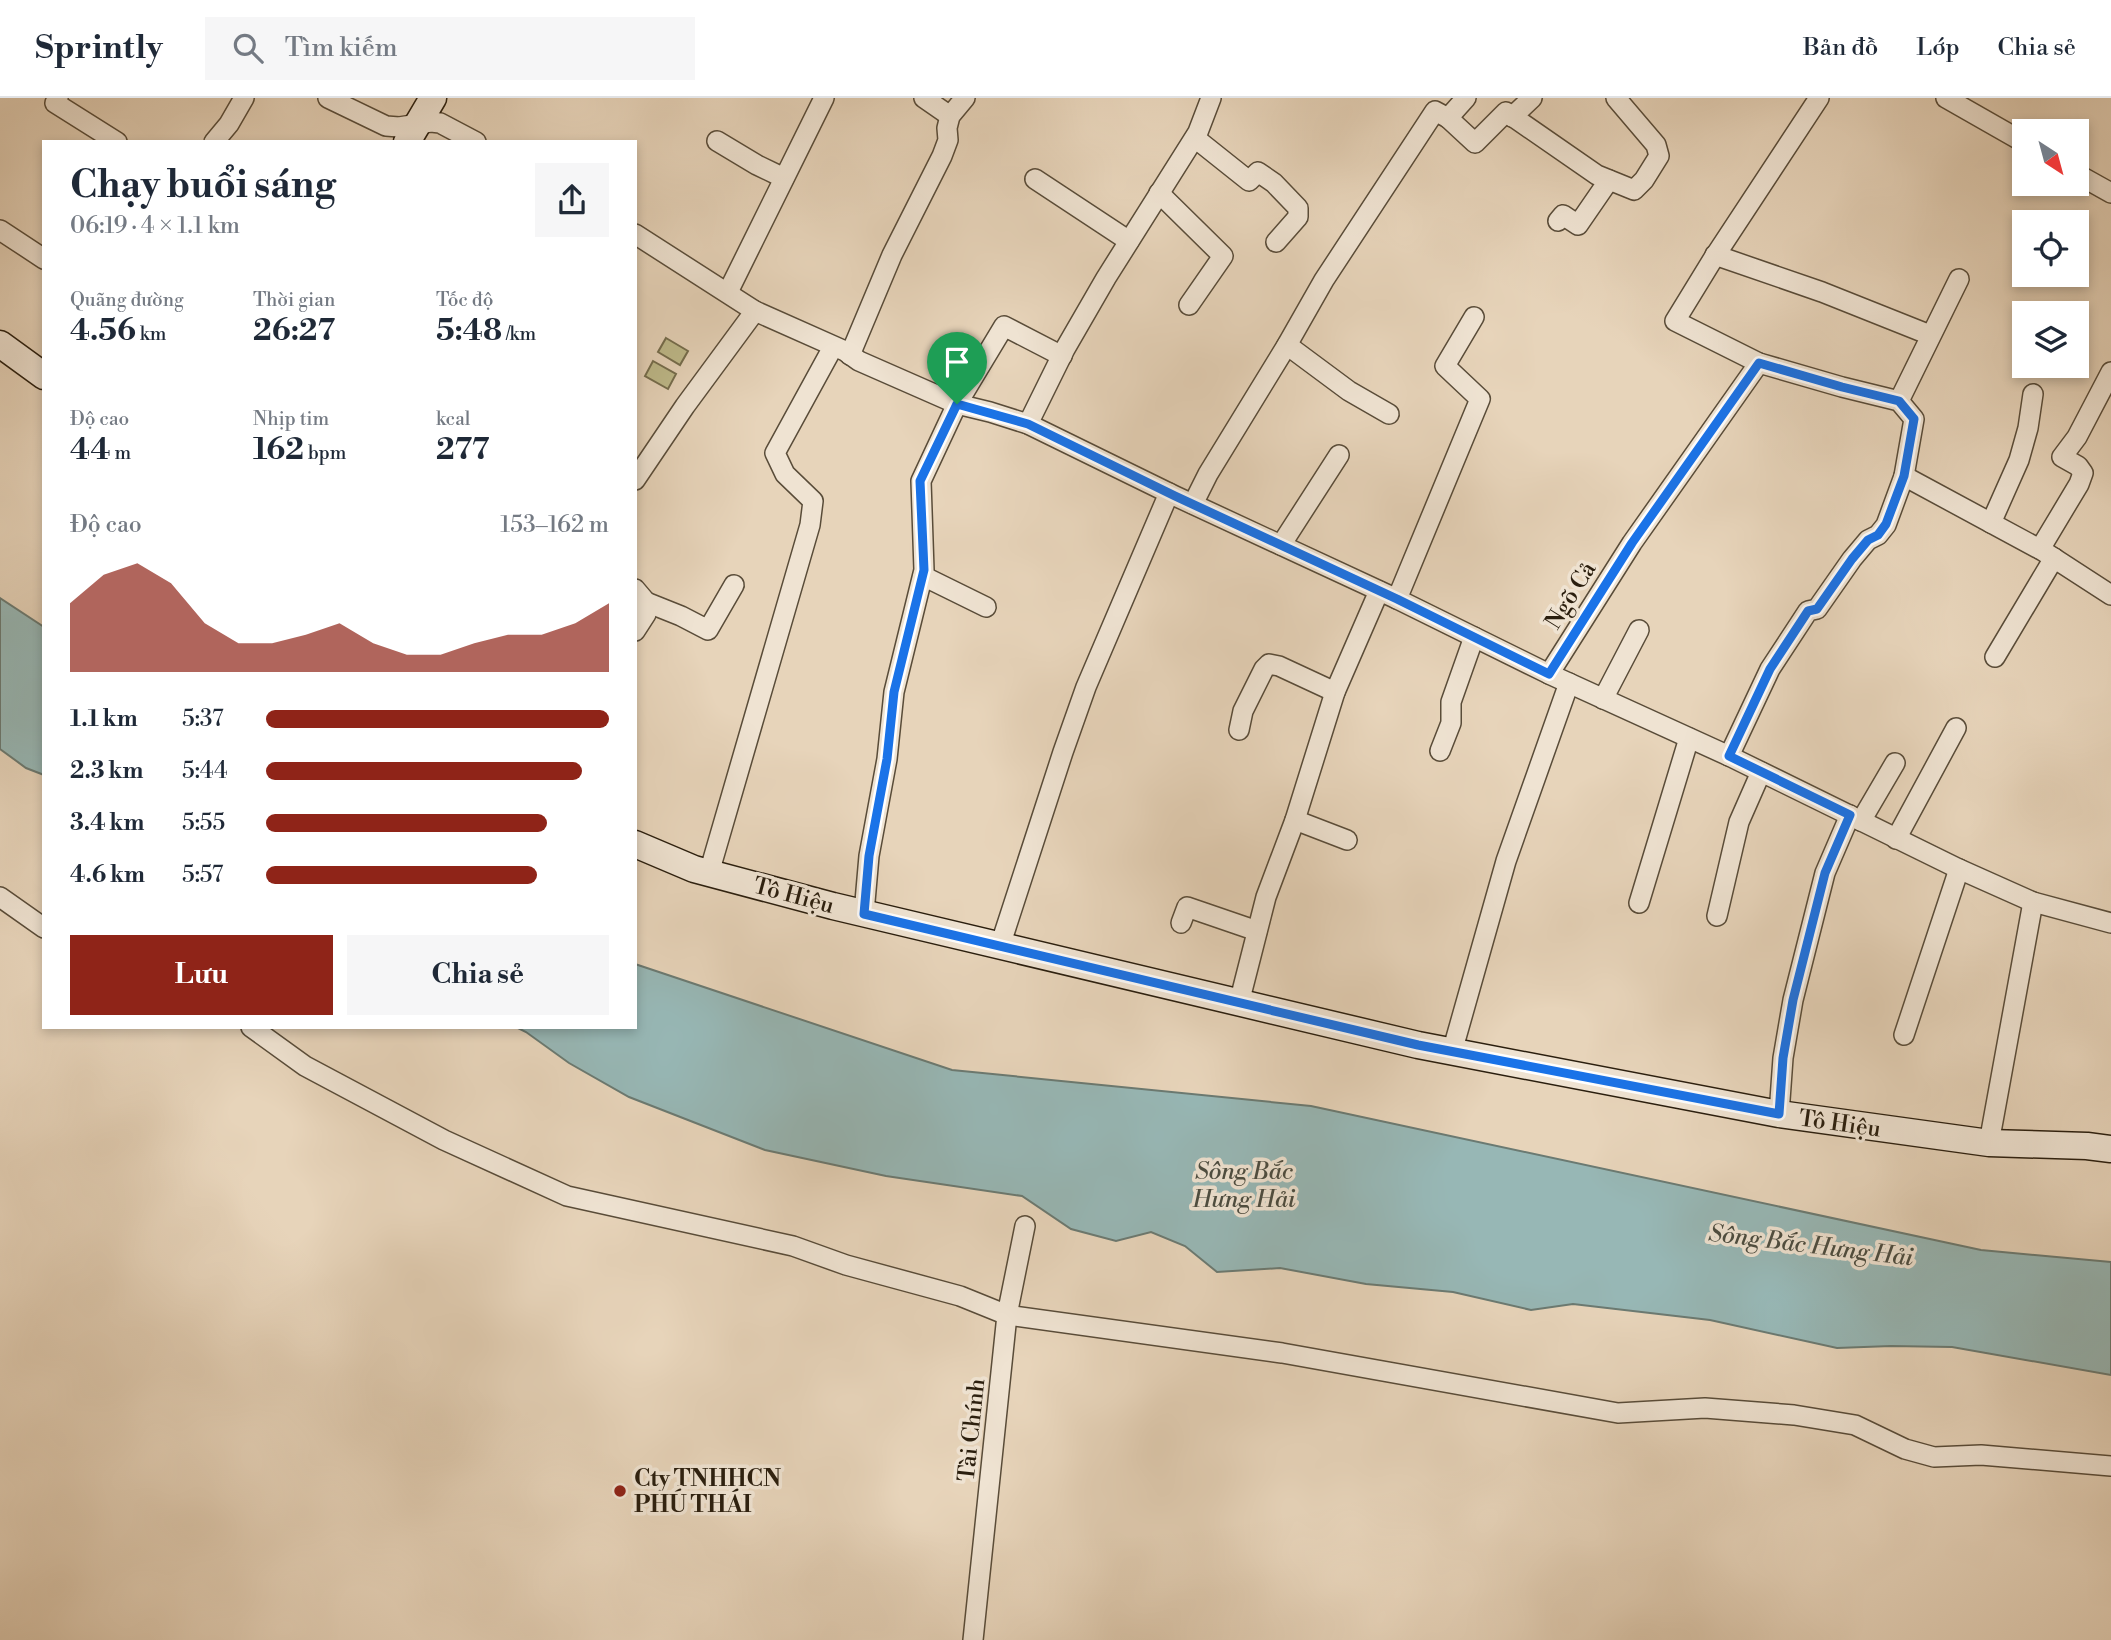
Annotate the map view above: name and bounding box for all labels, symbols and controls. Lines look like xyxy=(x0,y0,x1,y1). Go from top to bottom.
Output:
search box xyxy=(205,17,695,80)
text: Sprintly xyxy=(35,28,163,69)
icon: search xyxy=(229,29,267,67)
text: Tìm kiếm xyxy=(285,32,398,64)
text: Bản đồ xyxy=(1803,33,1878,63)
text: Lớp xyxy=(1916,33,1960,63)
text: Chia sẻ xyxy=(1998,33,2076,63)
north arrow xyxy=(2012,119,2090,196)
map controls xyxy=(2012,119,2089,378)
text: Chạy buổi sáng xyxy=(70,162,336,209)
button: share xyxy=(535,163,609,237)
button: locate xyxy=(2012,210,2089,287)
text: 06:19 · 4 × 1.1 km xyxy=(70,212,240,240)
text: Quãng đường xyxy=(70,288,184,312)
text: Thời gian xyxy=(253,288,335,312)
text: Tốc độ xyxy=(436,288,493,312)
button: layers xyxy=(2012,301,2089,378)
text: 4.56 xyxy=(70,312,136,350)
text: 26:27 xyxy=(253,312,335,350)
text: 5:48 xyxy=(436,312,502,350)
text: km xyxy=(136,322,166,346)
text: /km xyxy=(502,322,536,346)
pin xyxy=(927,332,987,404)
icon: arrive xyxy=(938,343,976,381)
text: Độ cao xyxy=(70,407,129,431)
text: Nhịp tim xyxy=(253,407,329,431)
text: kcal xyxy=(436,407,470,431)
text: 44 xyxy=(70,431,111,469)
text: 162 xyxy=(253,431,304,469)
text: 277 xyxy=(436,431,490,469)
text: m xyxy=(111,441,131,465)
text: bpm xyxy=(304,441,346,465)
text: Độ cao xyxy=(70,511,142,539)
text: 153–162 m xyxy=(500,511,609,539)
street label: Ngõ Cả xyxy=(1539,556,1603,634)
text: 1.1 km xyxy=(70,705,138,733)
text: 5:37 xyxy=(182,705,224,733)
text: 2.3 km xyxy=(70,757,143,785)
text: 5:44 xyxy=(182,757,228,785)
text: 3.4 km xyxy=(70,809,144,837)
text: 5:55 xyxy=(182,809,225,837)
text: 4.6 km xyxy=(70,861,145,889)
text: 5:57 xyxy=(182,861,223,889)
street label: Tô Hiệu xyxy=(750,872,837,920)
button: Lưu xyxy=(70,935,333,1015)
button: Chia sẻ xyxy=(347,935,609,1015)
street label: Tô Hiệu xyxy=(1797,1104,1883,1144)
water label: Sông Bắc Hưng Hải xyxy=(1191,1157,1296,1215)
water label: Sông Bắc Hưng Hải xyxy=(1707,1219,1915,1273)
street label: Tài Chính xyxy=(953,1377,991,1483)
place label: Cty TNHHCN PHÚ THÁI xyxy=(634,1465,781,1519)
marker: Cty TNHHCN PHÚ THÁI xyxy=(612,1483,628,1499)

